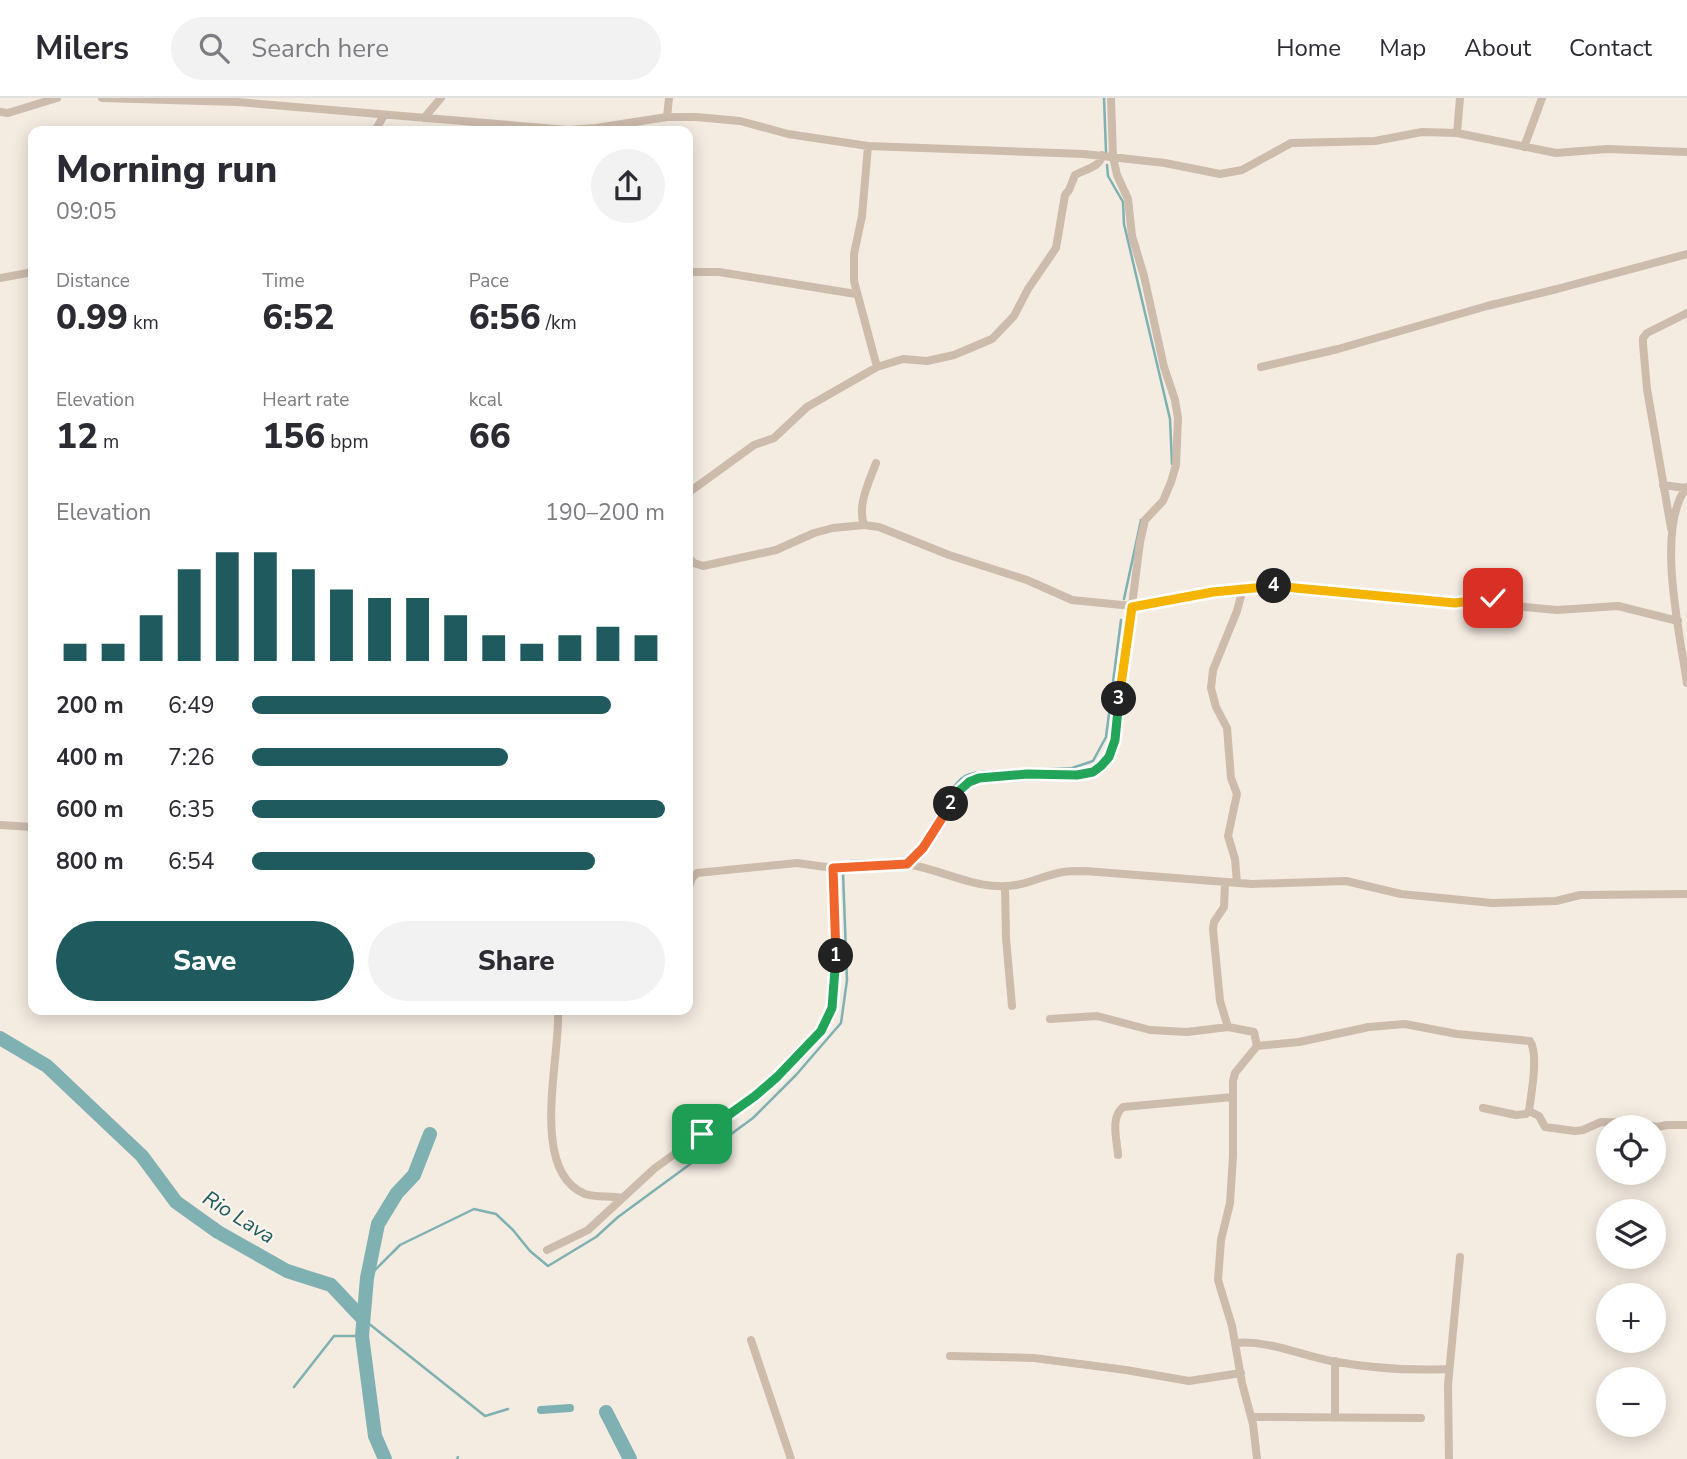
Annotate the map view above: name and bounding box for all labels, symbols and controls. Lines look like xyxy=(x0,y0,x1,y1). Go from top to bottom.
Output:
search box xyxy=(171,17,661,80)
text: Milers xyxy=(35,26,129,71)
icon: search xyxy=(195,29,233,67)
text: Search here xyxy=(251,31,389,66)
text: Home xyxy=(1276,32,1341,64)
text: Map xyxy=(1379,32,1426,64)
text: About xyxy=(1464,32,1531,64)
text: Contact xyxy=(1569,32,1652,64)
text: Morning run xyxy=(56,144,277,195)
button: share xyxy=(591,149,665,223)
text: 09:05 xyxy=(56,196,116,227)
text: Distance xyxy=(56,268,130,294)
text: Time xyxy=(262,268,305,294)
text: Pace xyxy=(469,268,509,294)
text: 0.99 xyxy=(56,294,128,341)
text: 6:52 xyxy=(262,294,334,341)
text: 6:56 xyxy=(469,294,541,341)
text: km xyxy=(128,310,159,336)
text: /km xyxy=(541,310,577,336)
text: Elevation xyxy=(56,387,135,413)
text: Heart rate xyxy=(262,387,349,413)
text: kcal xyxy=(469,387,502,413)
text: 12 xyxy=(56,413,98,460)
text: 156 xyxy=(262,413,325,460)
text: 66 xyxy=(469,413,511,460)
text: m xyxy=(98,429,119,455)
text: bpm xyxy=(325,429,369,455)
text: Elevation xyxy=(56,497,151,528)
text: 190–200 m xyxy=(545,497,665,528)
pin: 4 xyxy=(1256,568,1292,603)
pin xyxy=(1463,568,1523,628)
text: 4 xyxy=(1268,572,1279,598)
icon: check xyxy=(1474,579,1512,617)
pin: 3 xyxy=(1102,682,1136,716)
text: 3 xyxy=(1113,685,1124,711)
text: 200 m xyxy=(56,690,124,721)
text: 6:49 xyxy=(168,690,215,721)
text: 400 m xyxy=(56,742,124,773)
text: 7:26 xyxy=(168,742,215,773)
pin: 2 xyxy=(934,786,968,822)
text: 2 xyxy=(945,790,956,816)
text: 600 m xyxy=(56,794,124,825)
text: 6:35 xyxy=(168,794,215,825)
text: 800 m xyxy=(56,846,124,877)
text: 6:54 xyxy=(168,846,215,877)
button: Save xyxy=(56,921,354,1001)
button: Share xyxy=(368,921,665,1001)
pin: 1 xyxy=(818,938,854,974)
text: 1 xyxy=(830,942,841,968)
pin xyxy=(672,1104,732,1164)
icon: arrive xyxy=(683,1115,721,1153)
map controls xyxy=(1596,1115,1666,1437)
button: locate xyxy=(1596,1115,1666,1185)
water label: Rio Lava xyxy=(198,1184,280,1250)
button: layers xyxy=(1596,1199,1666,1269)
button: + xyxy=(1596,1283,1666,1353)
button: − xyxy=(1596,1367,1666,1437)

